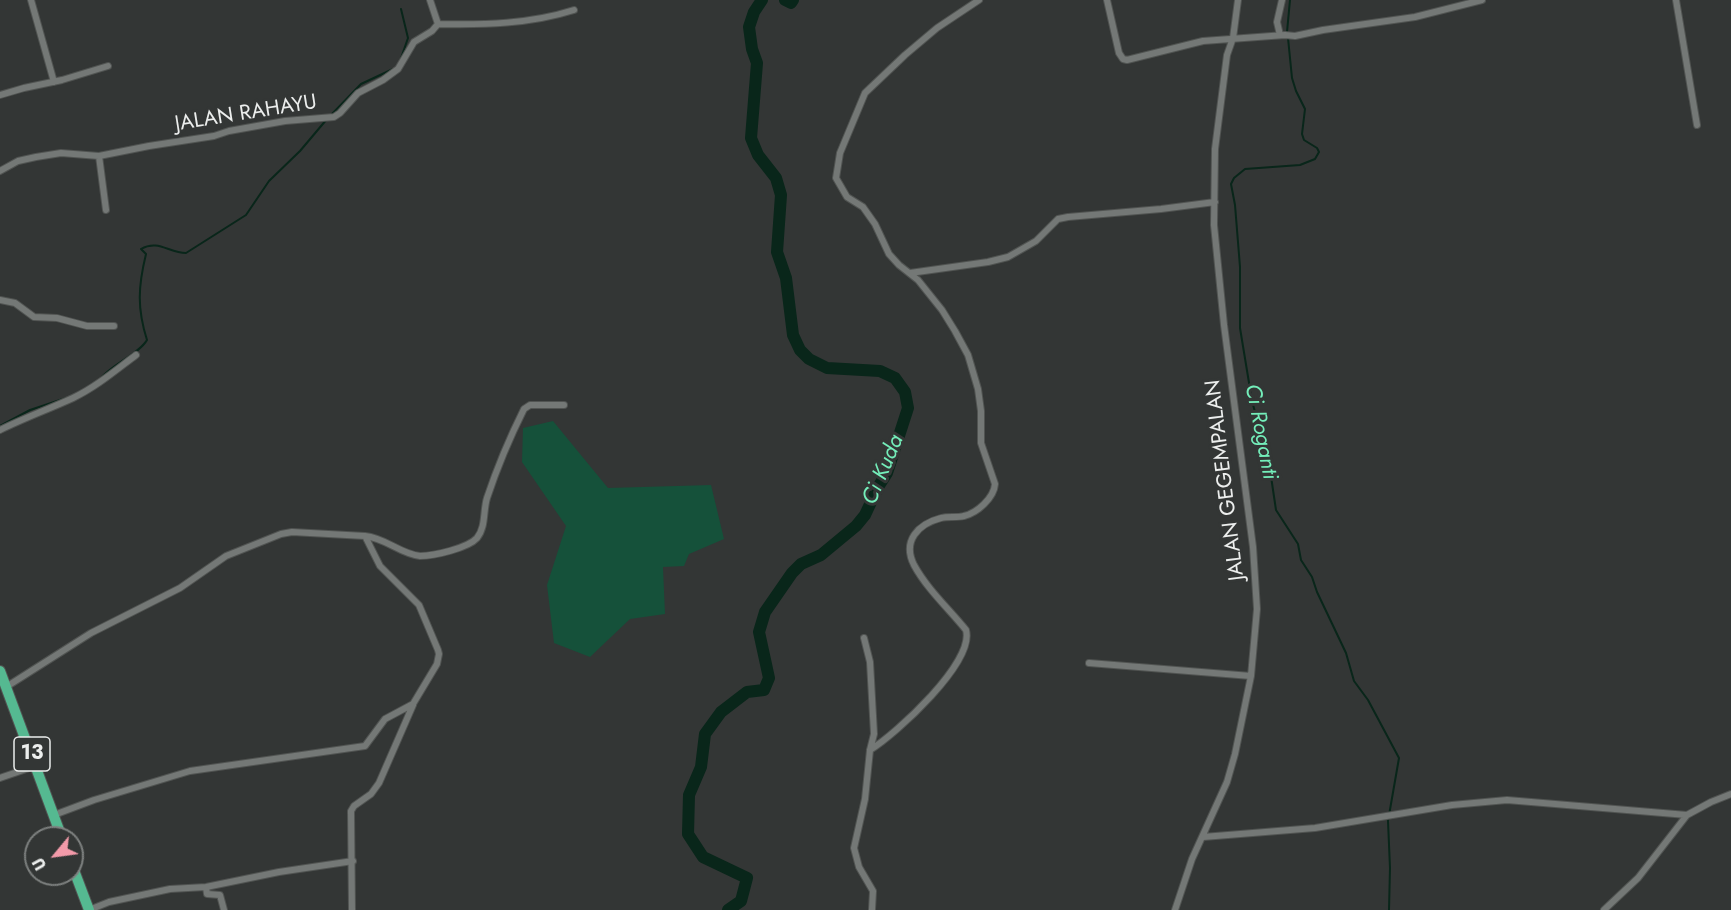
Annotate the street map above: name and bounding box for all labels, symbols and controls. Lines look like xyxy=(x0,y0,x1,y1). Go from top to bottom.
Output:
street label: JALAN RAHAYU xyxy=(173,90,319,138)
street label: JALAN GEGEMPALAN xyxy=(1201,378,1251,582)
water label: Ci Roganti xyxy=(1238,382,1282,482)
water label: Ci Kuda xyxy=(857,431,911,509)
road number: 13 xyxy=(14,737,50,771)
north arrow xyxy=(24,826,84,886)
text: U xyxy=(27,854,52,874)

